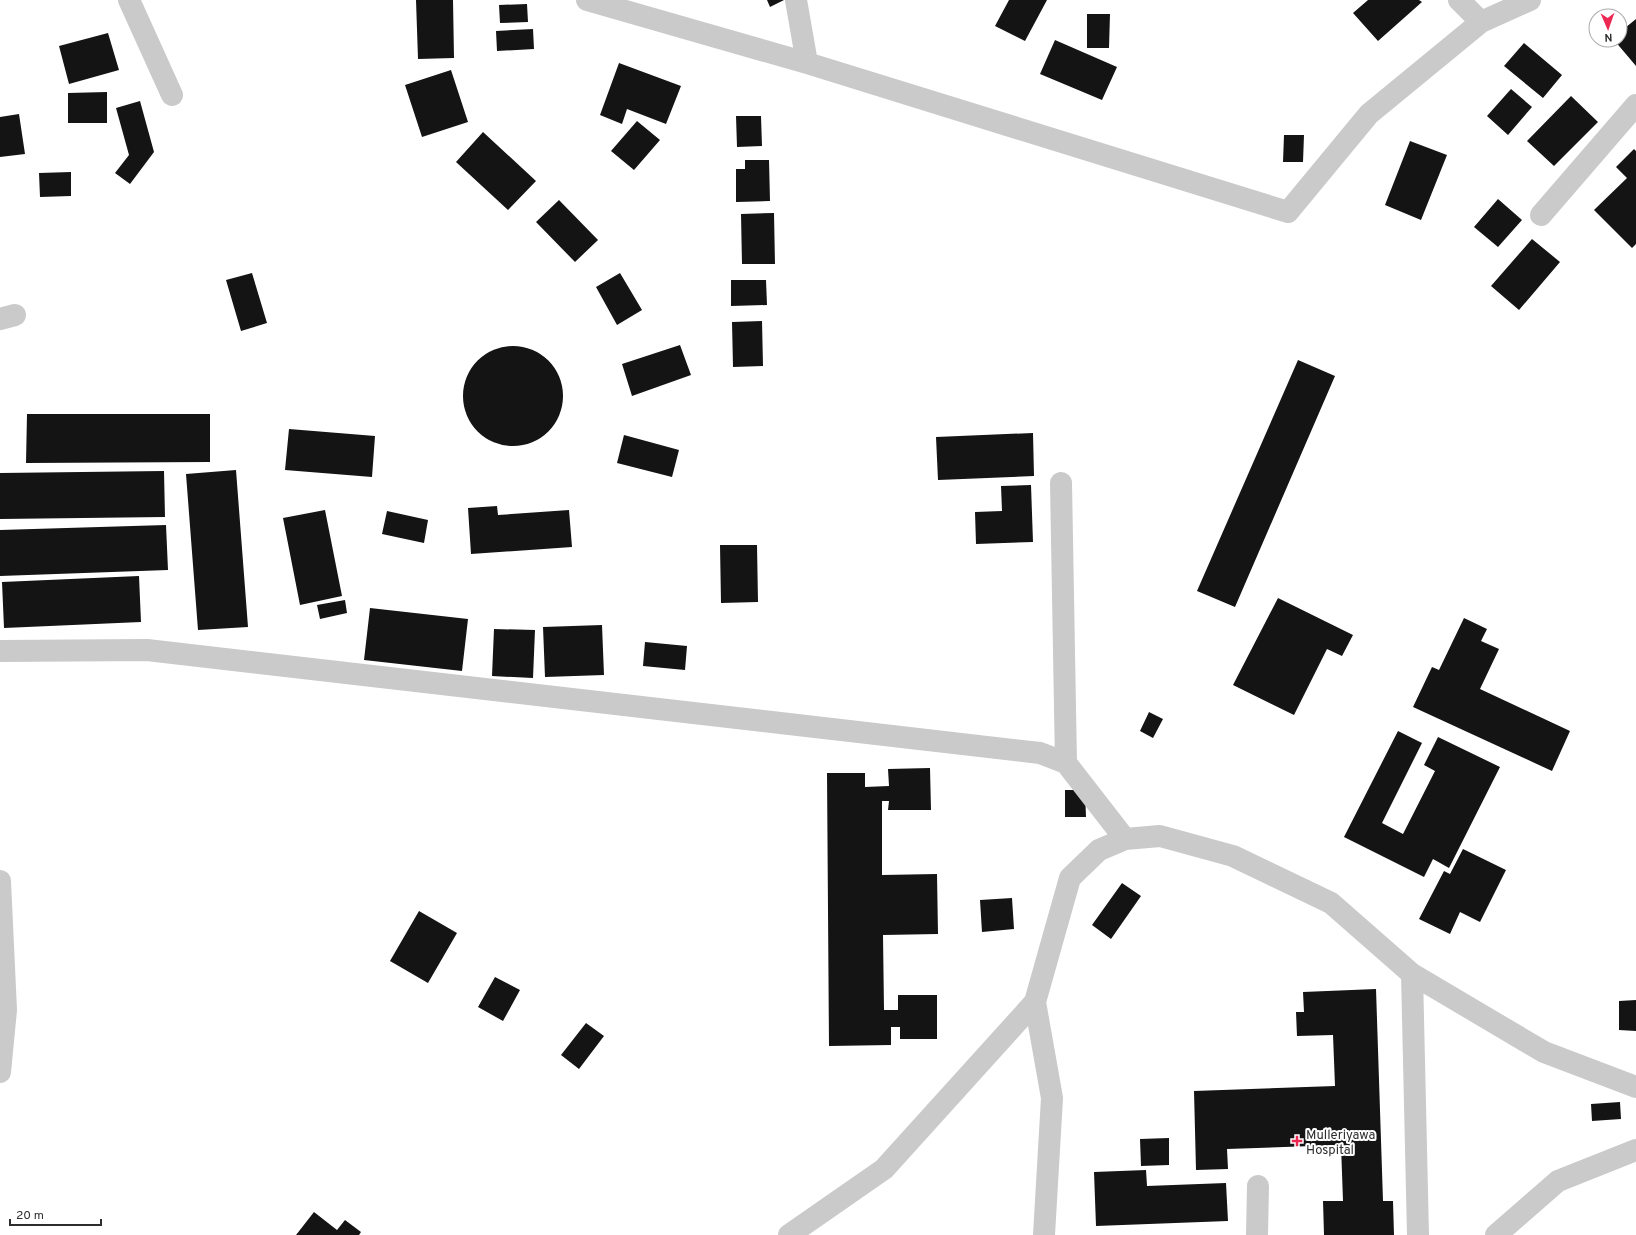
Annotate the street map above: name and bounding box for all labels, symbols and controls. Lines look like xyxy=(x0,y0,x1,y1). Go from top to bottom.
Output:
north arrow xyxy=(1588,8,1628,48)
text: N xyxy=(1604,30,1613,44)
place label: Mulleriyawa Hospital xyxy=(1306,1128,1375,1159)
marker: Mulleriyawa Hospital xyxy=(1291,1135,1303,1147)
scale bar xyxy=(10,1201,101,1227)
text: 20 m xyxy=(16,1208,44,1224)

